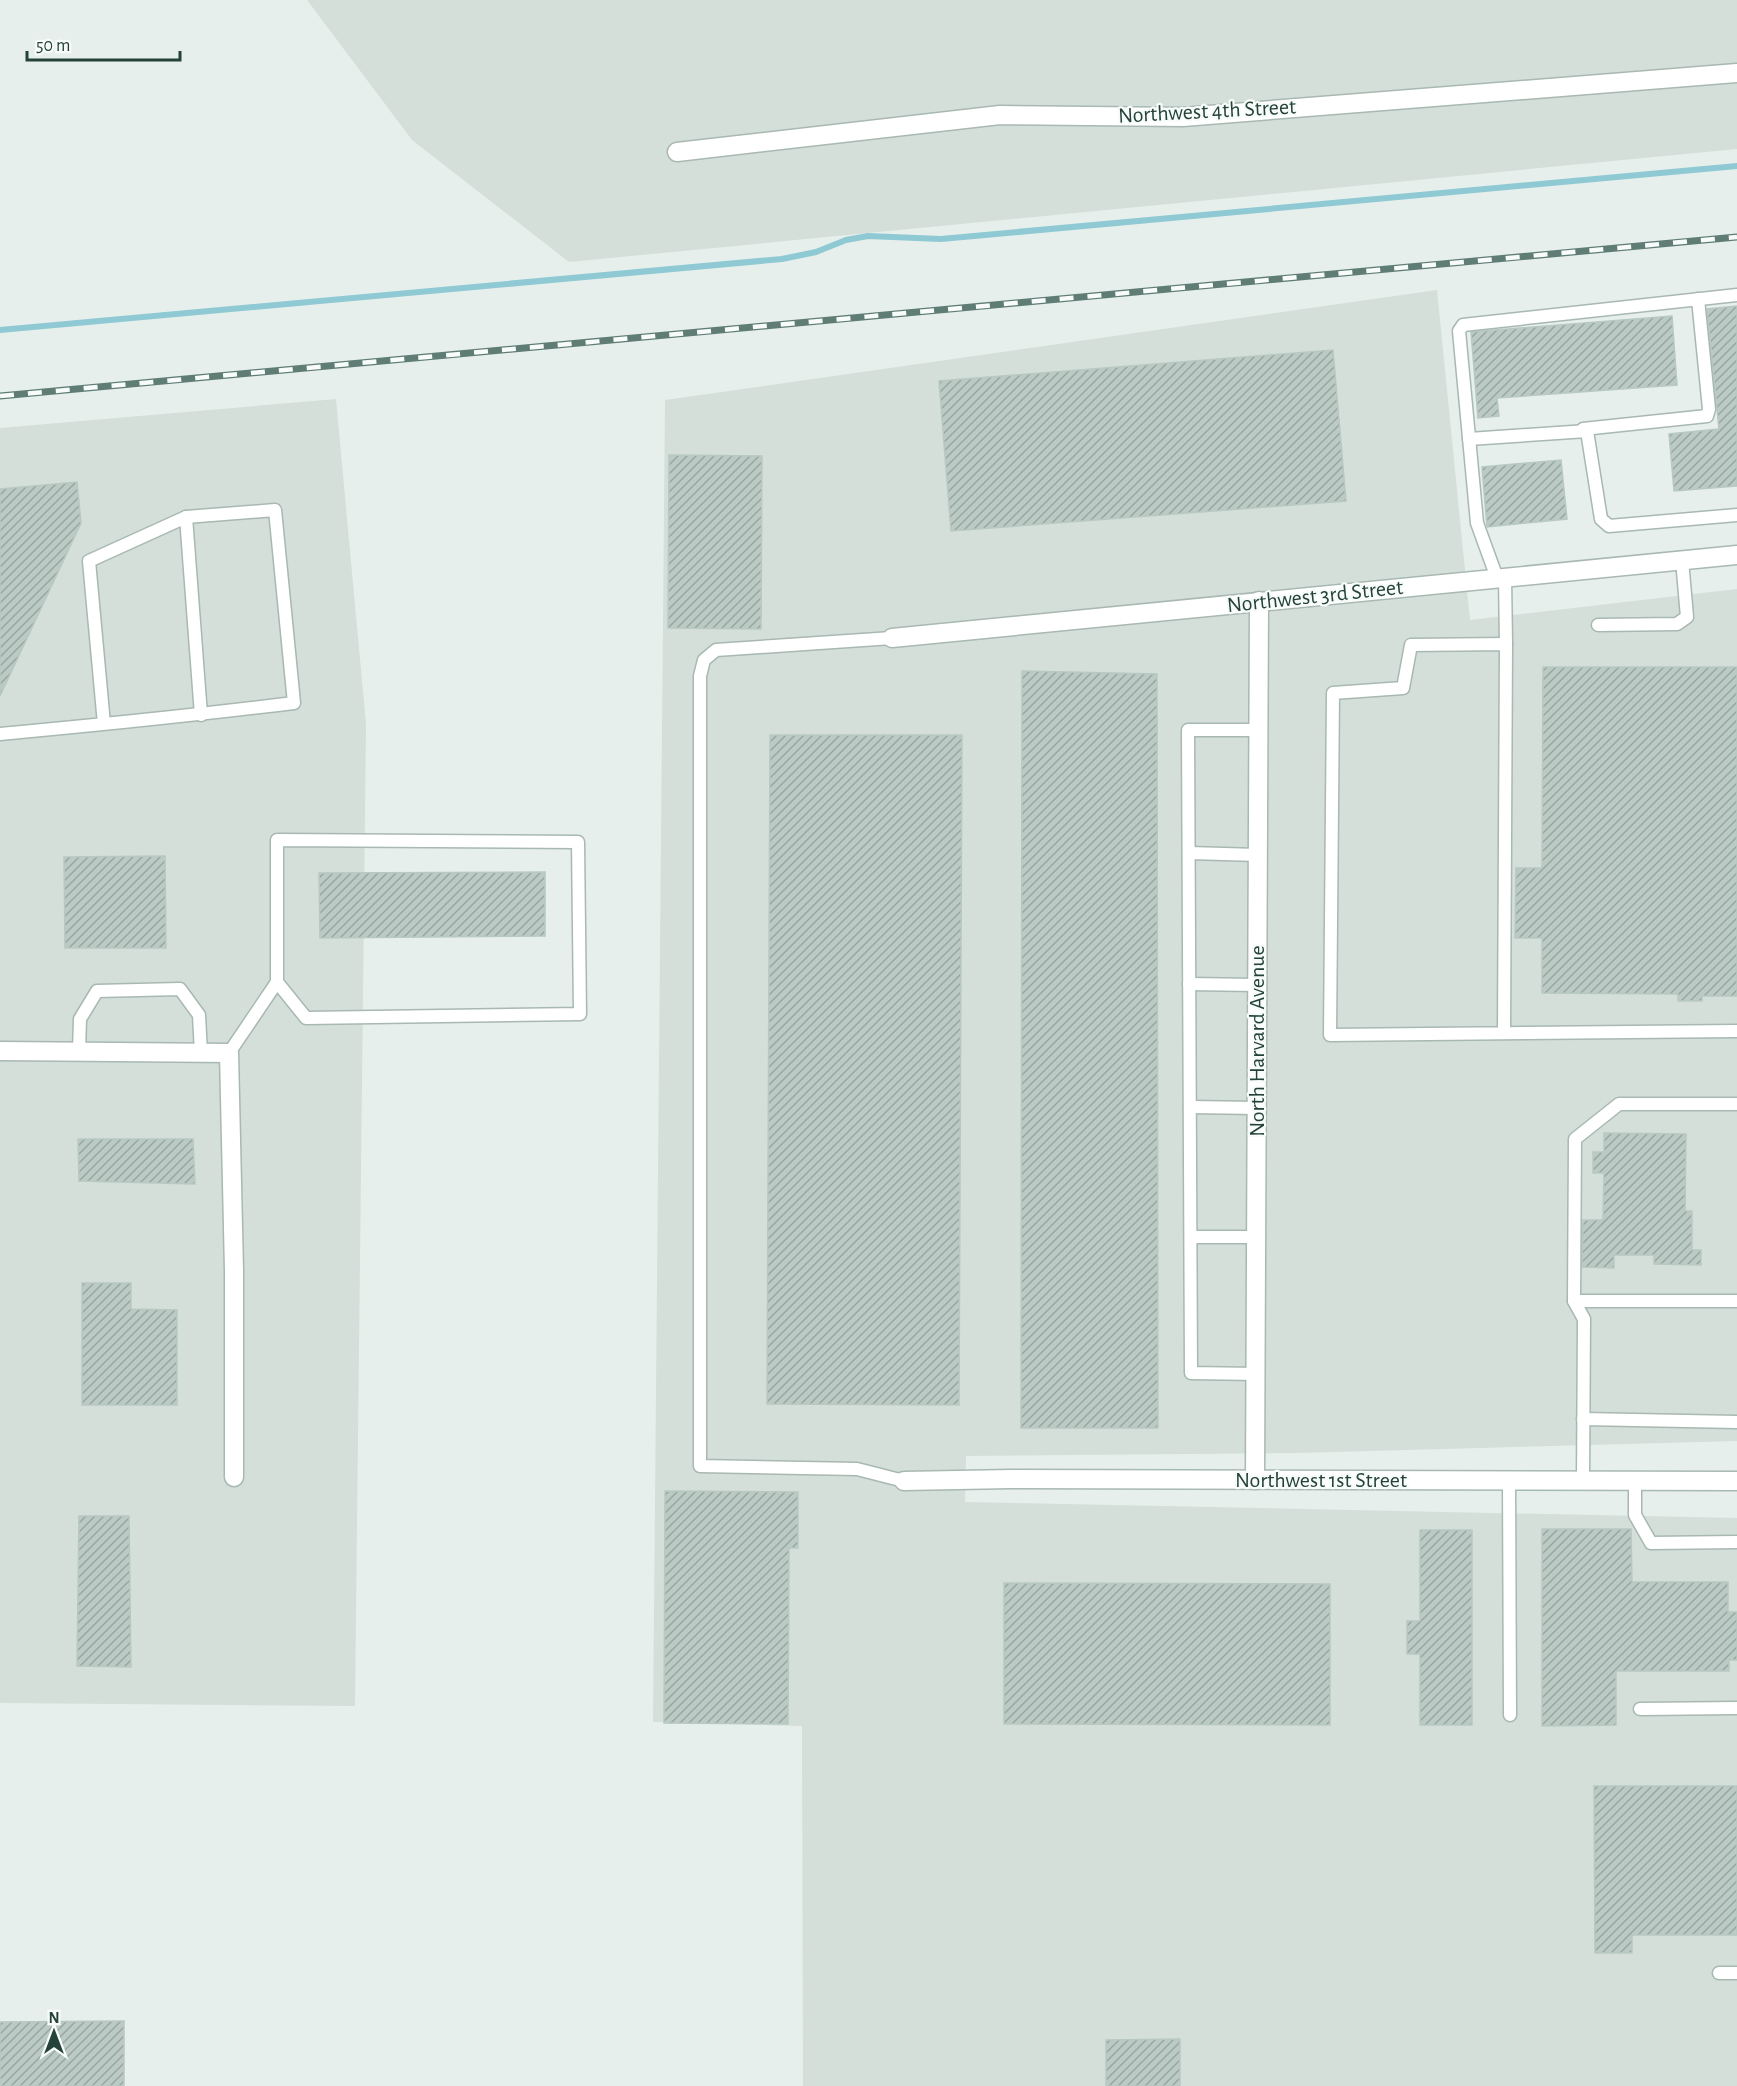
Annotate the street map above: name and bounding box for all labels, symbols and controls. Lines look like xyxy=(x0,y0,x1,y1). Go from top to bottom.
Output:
scale bar xyxy=(27,24,180,62)
text: 50 m xyxy=(36,37,70,55)
street label: Northwest 4th Street xyxy=(1117,95,1297,127)
street label: Northwest 3rd Street xyxy=(1226,576,1404,616)
street label: North Harvard Avenue xyxy=(1246,945,1268,1137)
street label: Northwest 1st Street xyxy=(1235,1469,1407,1491)
north arrow xyxy=(24,2002,84,2062)
text: N xyxy=(48,2010,60,2026)

